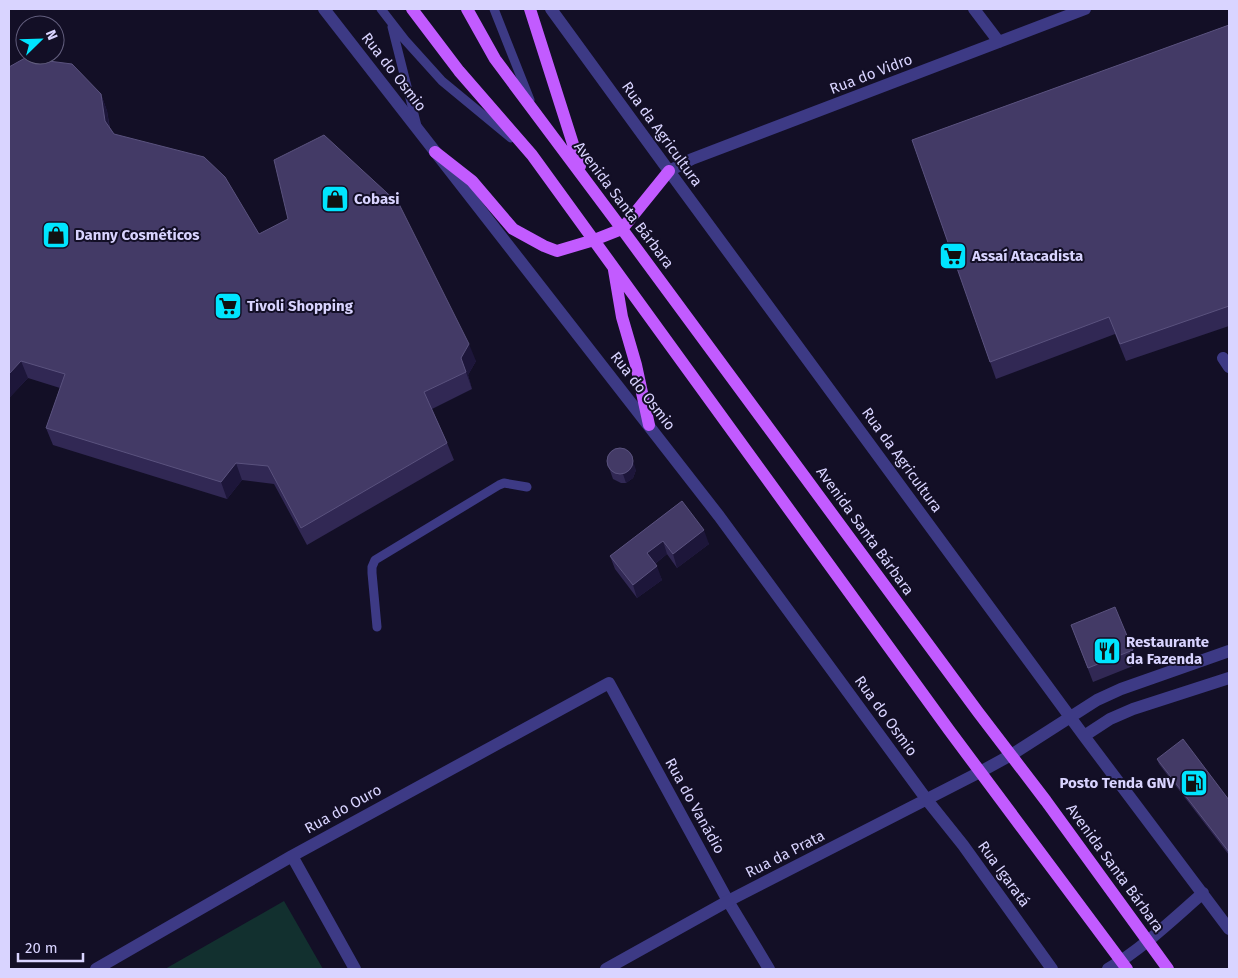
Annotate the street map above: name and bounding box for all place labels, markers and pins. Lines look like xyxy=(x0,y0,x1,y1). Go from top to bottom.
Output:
shop icon: Cobasi xyxy=(320,184,350,214)
place label: Cobasi xyxy=(354,190,399,208)
shop icon: Danny Cosméticos xyxy=(41,220,71,250)
place label: Danny Cosméticos xyxy=(75,226,200,244)
supermarket icon: Assaí Atacadista xyxy=(938,241,968,271)
place label: Assaí Atacadista xyxy=(971,247,1083,265)
supermarket icon: Tivoli Shopping xyxy=(213,291,243,321)
place label: Tivoli Shopping xyxy=(247,297,354,315)
place label: Restaurante da Fazenda xyxy=(1126,633,1209,668)
restaurant icon: Restaurante da Fazenda xyxy=(1092,636,1122,666)
fuel station icon: Posto Tenda GNV xyxy=(1179,768,1209,798)
place label: Posto Tenda GNV xyxy=(1059,774,1175,792)

